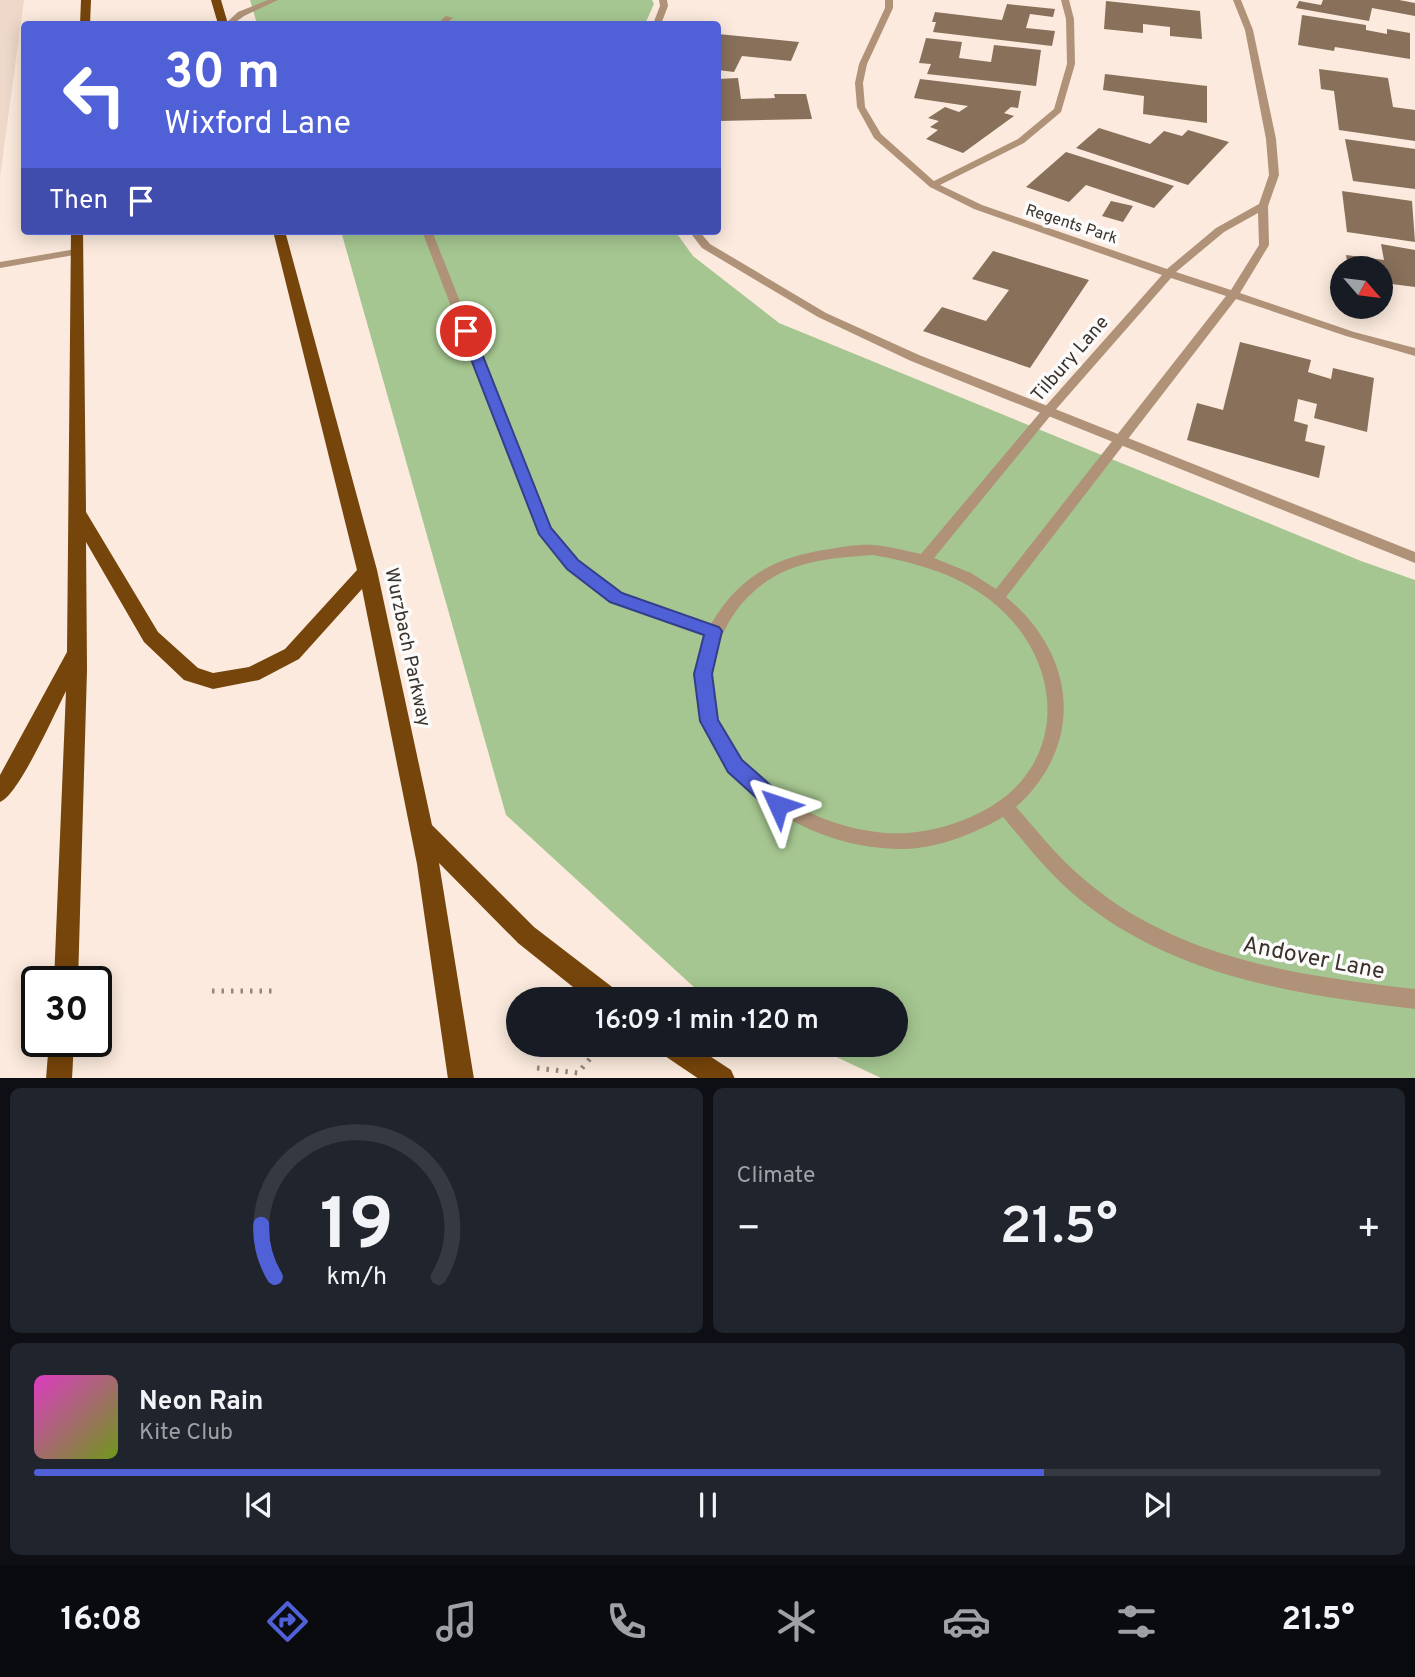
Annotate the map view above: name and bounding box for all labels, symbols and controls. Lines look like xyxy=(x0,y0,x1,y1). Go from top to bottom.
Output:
text: 30 m xyxy=(164,44,280,106)
icon: left xyxy=(49,49,140,140)
text: Wixford Lane xyxy=(164,105,351,145)
icon: arrive xyxy=(122,182,160,220)
text: Then xyxy=(49,185,108,218)
street label: Regents Park xyxy=(1023,201,1120,249)
north arrow xyxy=(1330,256,1393,318)
map controls xyxy=(1330,256,1393,319)
pin xyxy=(436,301,496,361)
street label: Tilbury Lane xyxy=(1027,311,1115,407)
icon: arrive xyxy=(447,312,485,350)
street label: Wurzbach Parkway xyxy=(378,566,436,729)
position arrow xyxy=(741,768,815,842)
street label: Andover Lane xyxy=(1240,931,1387,987)
speed limit sign: 30 xyxy=(21,966,112,1057)
text: 16:09 · 1 min · 120 m xyxy=(595,1005,819,1038)
text: Climate xyxy=(737,1162,815,1191)
text: 19 xyxy=(319,1183,393,1275)
text: 21.5° xyxy=(1000,1196,1118,1262)
text: − xyxy=(737,1206,761,1255)
text: + xyxy=(1356,1206,1381,1255)
text: km/h xyxy=(326,1261,387,1293)
text: Neon Rain xyxy=(139,1386,264,1419)
text: Kite Club xyxy=(139,1419,233,1448)
icon: previous xyxy=(240,1486,278,1524)
icon: pause xyxy=(689,1486,727,1524)
icon: next xyxy=(1138,1486,1176,1524)
icon: directions xyxy=(263,1597,312,1646)
icon: music xyxy=(432,1597,481,1646)
icon: phone xyxy=(602,1597,651,1646)
icon: climate xyxy=(772,1597,821,1646)
icon: car xyxy=(942,1597,991,1646)
icon: filters xyxy=(1112,1597,1161,1646)
text: 16:08 xyxy=(60,1601,142,1641)
text: 21.5° xyxy=(1281,1601,1355,1641)

